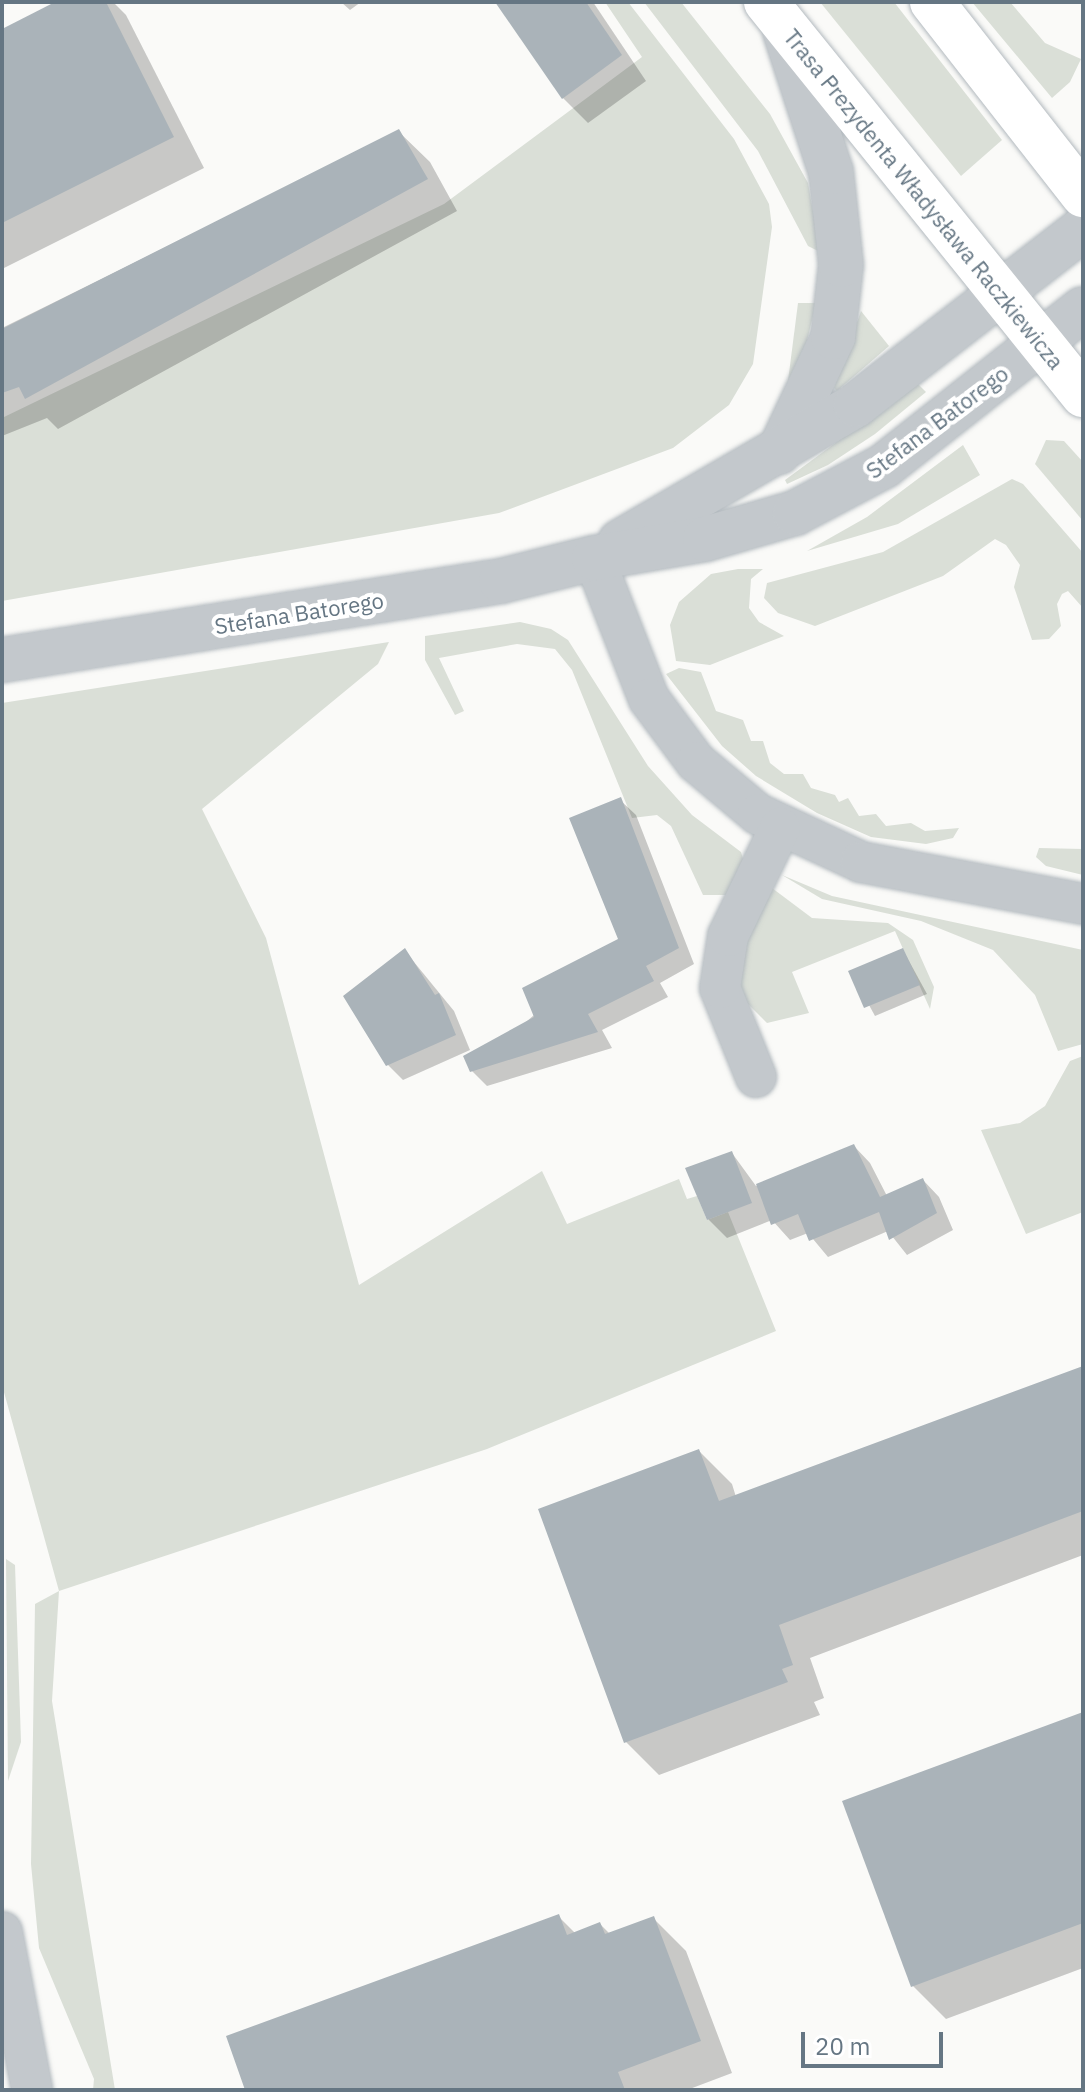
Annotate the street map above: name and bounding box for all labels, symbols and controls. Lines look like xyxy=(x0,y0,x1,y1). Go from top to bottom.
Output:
street label: Trasa Prezydenta Władysława Raczkiewicza xyxy=(779,24,1069,374)
street label: Stefana Batorego xyxy=(861,360,1013,484)
street label: Stefana Batorego xyxy=(213,587,385,639)
scale bar xyxy=(805,2016,947,2066)
text: 20 m xyxy=(815,2030,870,2062)

